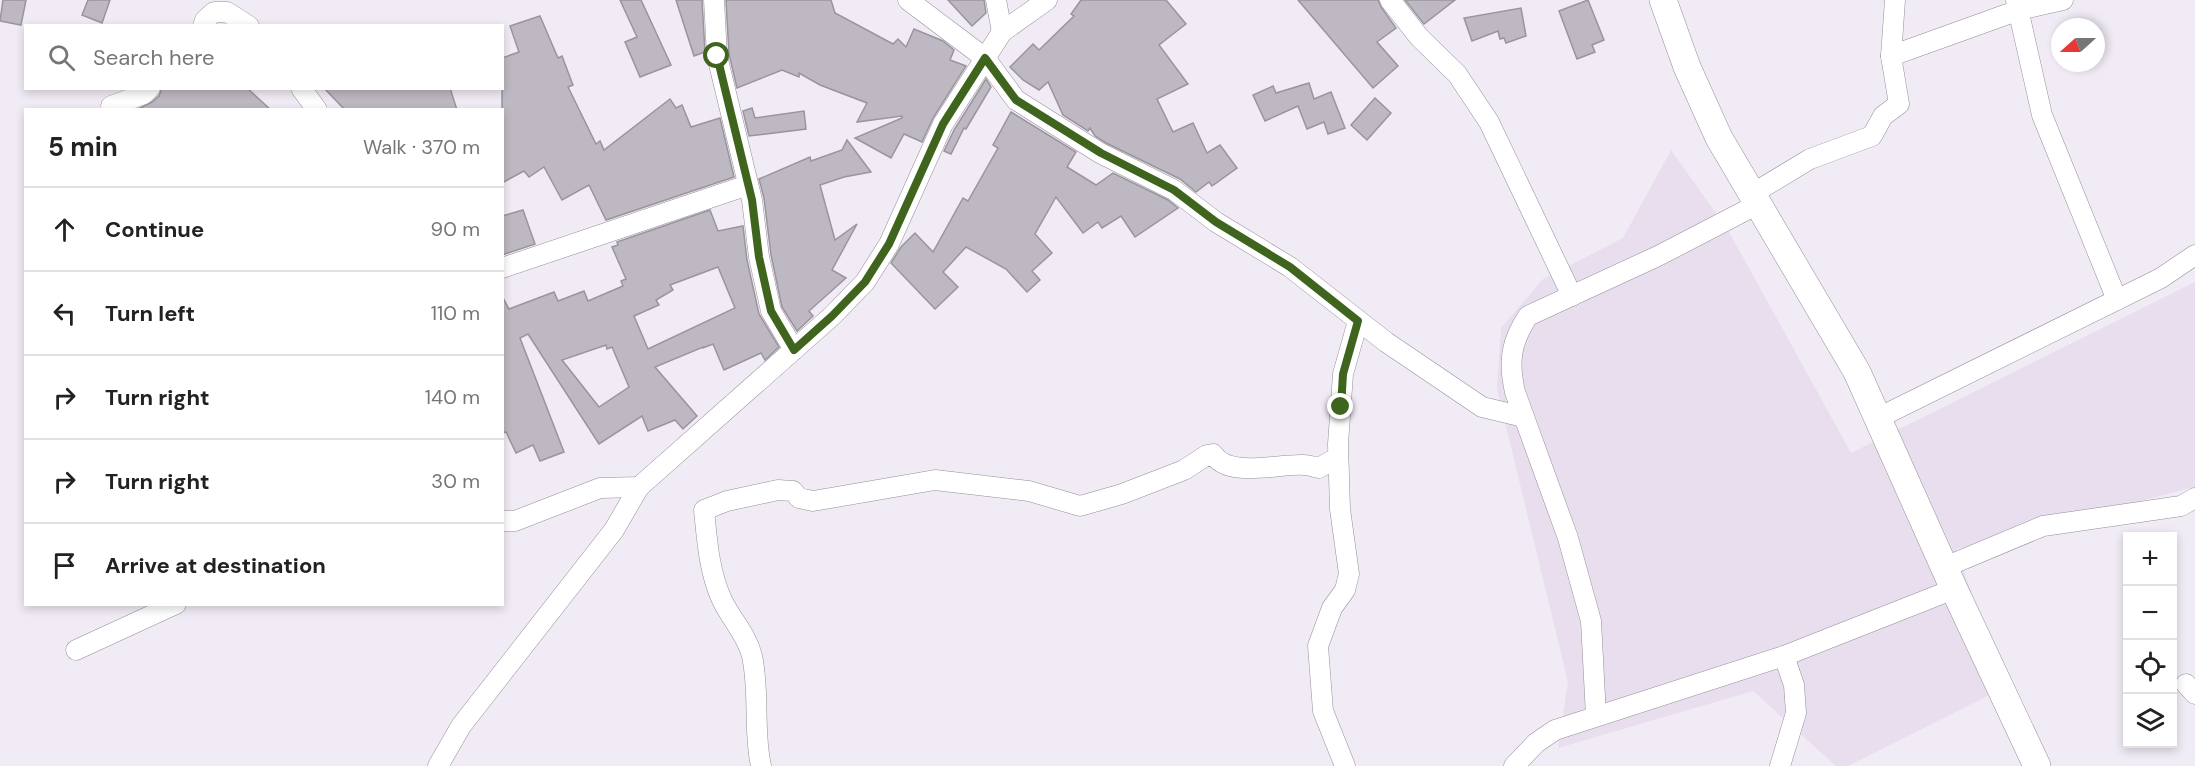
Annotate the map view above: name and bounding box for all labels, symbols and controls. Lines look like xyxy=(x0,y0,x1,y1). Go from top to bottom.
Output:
north arrow xyxy=(2051,18,2105,72)
search box xyxy=(24,24,504,90)
icon: search xyxy=(45,41,78,74)
route start xyxy=(703,42,729,68)
text: Search here xyxy=(93,43,214,72)
text: 5 min xyxy=(48,130,118,164)
text: Walk · 370 m xyxy=(363,134,480,160)
icon: ahead xyxy=(48,213,81,246)
text: Continue xyxy=(105,215,204,244)
text: 90 m xyxy=(431,216,480,242)
icon: left xyxy=(48,297,81,330)
text: Turn left xyxy=(105,299,195,328)
text: 110 m xyxy=(431,300,480,326)
icon: right xyxy=(48,381,81,414)
text: Turn right xyxy=(105,383,210,412)
text: 140 m xyxy=(425,384,480,410)
route end xyxy=(1327,393,1353,419)
icon: right xyxy=(48,465,81,498)
text: Turn right xyxy=(105,467,210,496)
text: 30 m xyxy=(431,468,480,494)
map controls xyxy=(2123,532,2177,748)
button: + xyxy=(2123,532,2177,586)
icon: arrive xyxy=(48,549,81,582)
text: Arrive at destination xyxy=(105,551,326,580)
button: − xyxy=(2123,586,2177,640)
button: locate xyxy=(2123,640,2177,694)
button: layers xyxy=(2123,694,2177,748)

